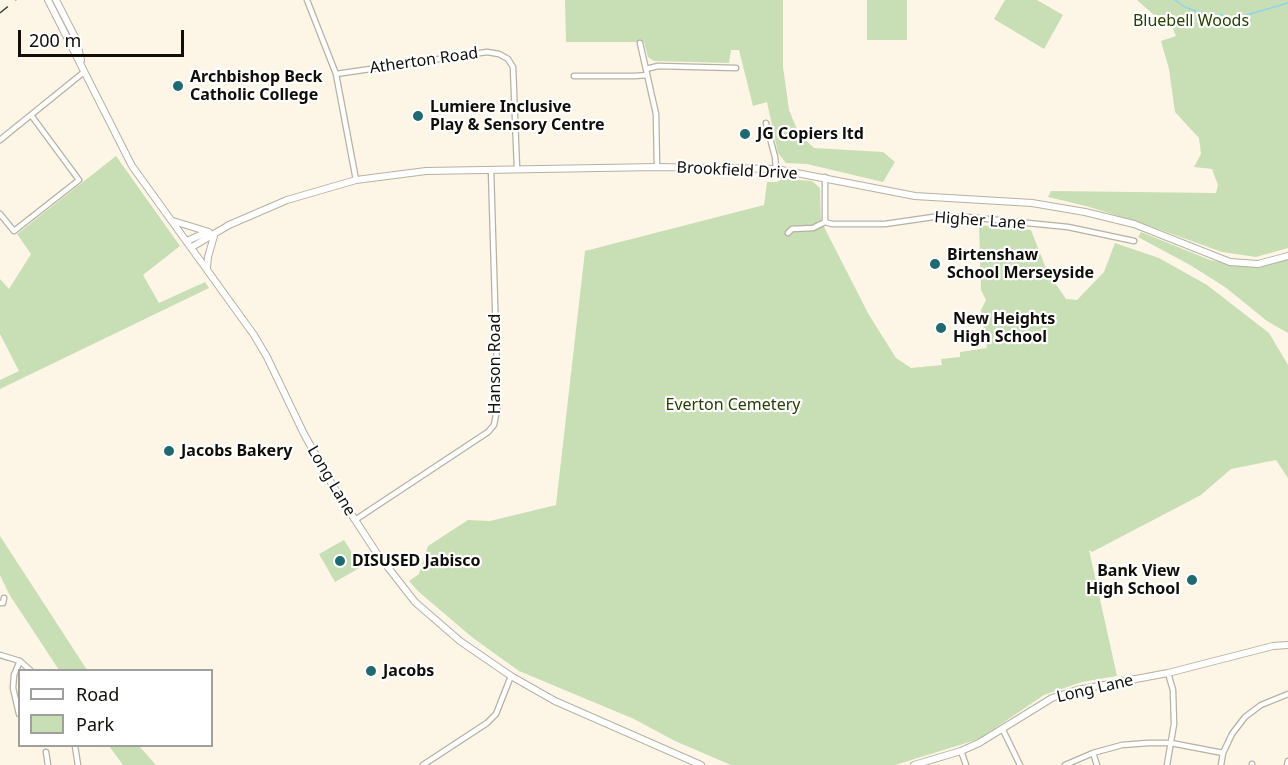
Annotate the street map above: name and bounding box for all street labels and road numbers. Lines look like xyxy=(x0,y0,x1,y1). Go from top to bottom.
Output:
street label: Atherton Road xyxy=(368,44,480,78)
street label: Brookfield Drive xyxy=(676,158,798,184)
street label: Higher Lane xyxy=(934,208,1026,234)
street label: Hanson Road xyxy=(485,314,505,414)
street label: Long Lane xyxy=(303,443,359,519)
street label: Long Lane xyxy=(1055,671,1135,707)

